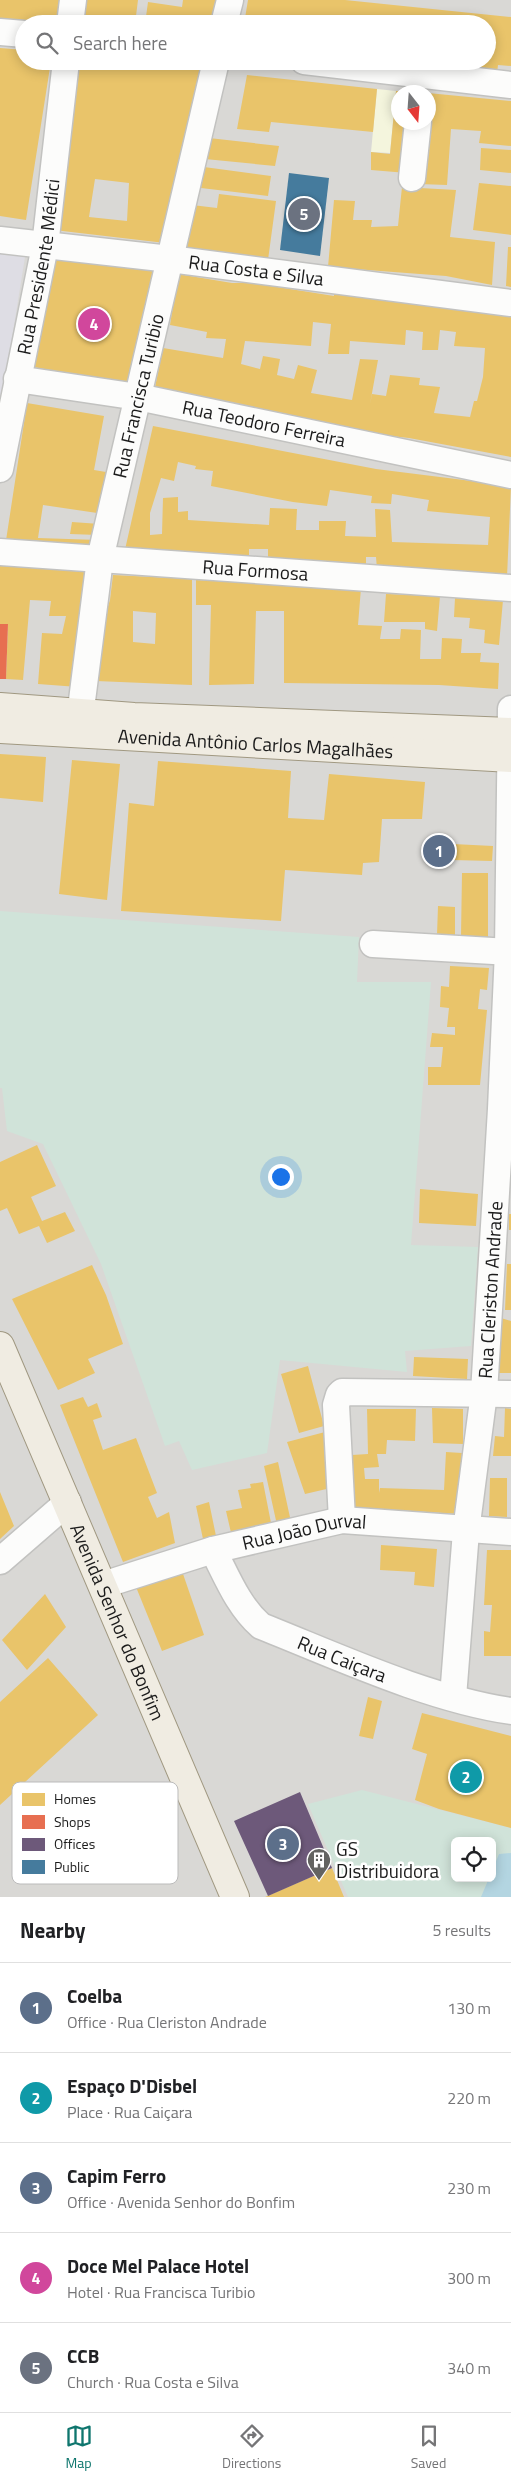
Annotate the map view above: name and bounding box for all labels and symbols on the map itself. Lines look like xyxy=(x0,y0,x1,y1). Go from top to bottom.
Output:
north arrow xyxy=(391,85,436,130)
street label: Rua Presidente Médici xyxy=(8,177,67,357)
pin: 5 xyxy=(288,195,320,233)
street label: Rua Costa e Silva xyxy=(187,247,326,293)
pin: 4 xyxy=(78,305,110,343)
street label: Rua Francisca Turibio xyxy=(104,310,171,481)
street label: Rua Teodoro Ferreira xyxy=(180,392,349,454)
street label: Rua Formosa xyxy=(201,551,310,588)
street label: Avenida Antônio Carlos Magalhães xyxy=(117,721,394,765)
pin: 1 xyxy=(423,832,455,870)
your location xyxy=(268,1164,294,1190)
street label: Rua Cleriston Andrade xyxy=(470,1200,509,1379)
street label: Rua João Durval xyxy=(239,1505,367,1557)
street label: Avenida Senhor do Bonfim xyxy=(63,1519,173,1725)
street label: Rua Caiçara xyxy=(293,1627,391,1689)
pin: 2 xyxy=(450,1758,482,1796)
legend xyxy=(12,1782,178,1884)
text: Homes xyxy=(54,1788,96,1809)
text: Shops xyxy=(54,1811,90,1832)
pin: 3 xyxy=(267,1825,299,1863)
text: Offices xyxy=(54,1833,95,1854)
place label: GS Distribuidora xyxy=(336,1834,440,1885)
building icon: GS Distribuidora xyxy=(306,1847,332,1881)
text: Public xyxy=(54,1856,90,1877)

